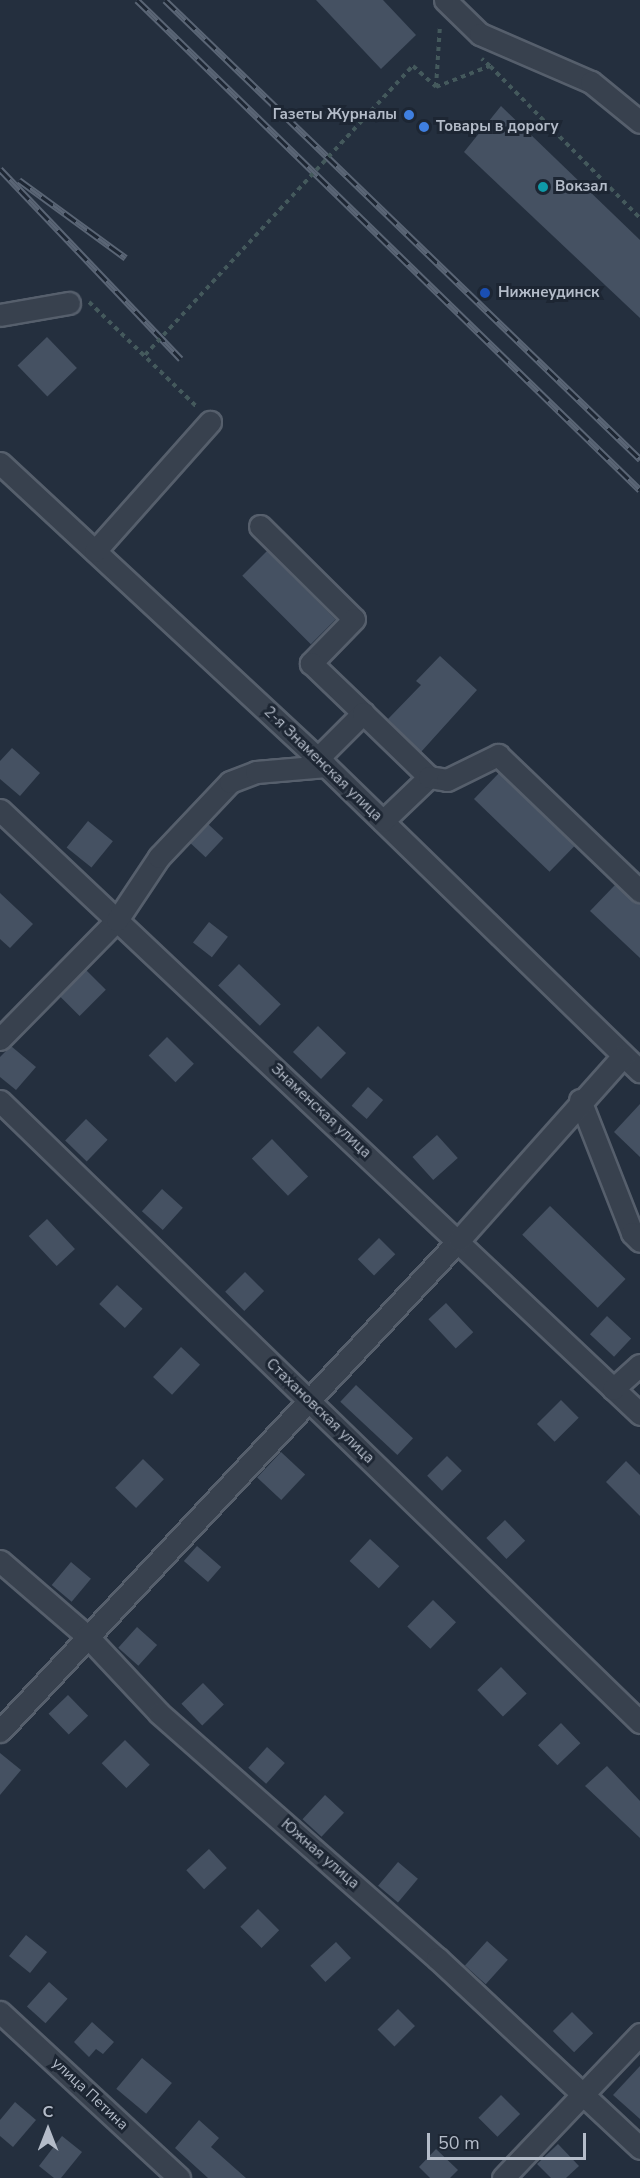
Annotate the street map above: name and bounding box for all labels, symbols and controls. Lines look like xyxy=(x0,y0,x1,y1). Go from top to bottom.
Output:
place label: Газеты Журналы xyxy=(273,106,397,124)
marker: Газеты Журналы xyxy=(402,108,416,122)
place label: Товары в дорогу xyxy=(436,118,559,136)
marker: Товары в дорогу xyxy=(417,120,431,134)
place label: Вокзал xyxy=(555,178,608,196)
marker: Вокзал xyxy=(536,180,550,194)
marker: Нижнеудинск xyxy=(476,284,494,302)
place label: Нижнеудинск xyxy=(498,284,599,302)
street label: 2-я Знаменская улица xyxy=(260,703,386,825)
street label: Знаменская улица xyxy=(267,1060,375,1162)
street label: Стахановская улица xyxy=(262,1355,378,1467)
street label: Южная улица xyxy=(277,1815,363,1893)
street label: улица Петина xyxy=(48,2054,132,2134)
north arrow xyxy=(18,2100,78,2160)
text: С xyxy=(43,2101,53,2123)
scale bar xyxy=(430,2121,589,2159)
text: 50 m xyxy=(438,2131,480,2155)

